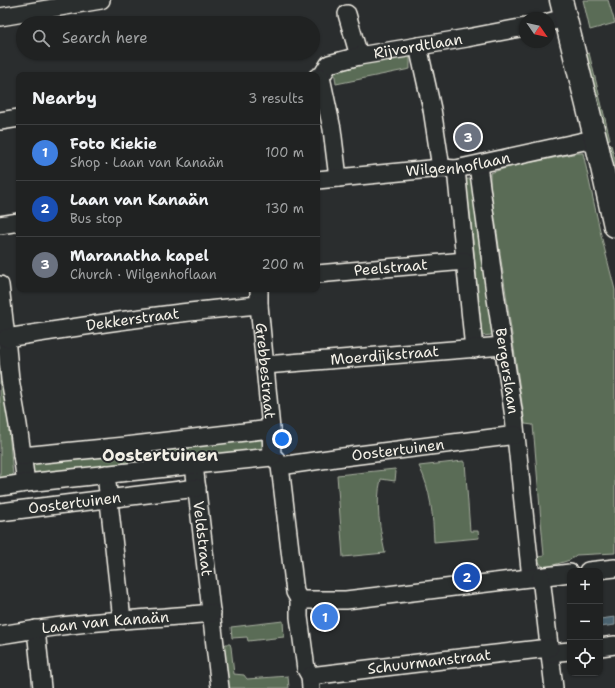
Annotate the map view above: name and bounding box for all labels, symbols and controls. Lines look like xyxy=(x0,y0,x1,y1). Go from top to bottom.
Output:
north arrow xyxy=(519,12,555,48)
search box xyxy=(16,16,320,60)
icon: search xyxy=(30,27,52,49)
text: Search here xyxy=(62,28,148,48)
street label: Rijvordtlaan xyxy=(372,29,464,63)
text: Nearby xyxy=(32,87,97,109)
text: 3 results xyxy=(248,90,304,107)
pin: 3 xyxy=(455,122,481,152)
text: Foto Kiekie xyxy=(70,134,157,154)
text: 1 xyxy=(42,144,48,161)
text: 100 m xyxy=(265,144,304,161)
street label: Wilgenhoflaan xyxy=(405,147,512,181)
text: Shop · Laan van Kanaän xyxy=(70,154,224,171)
text: Laan van Kanaän xyxy=(70,190,208,210)
text: 2 xyxy=(40,200,50,217)
text: 130 m xyxy=(266,200,304,217)
text: Bus stop xyxy=(70,210,122,227)
text: Maranatha kapel xyxy=(70,246,209,266)
street label: Peelstraat xyxy=(353,254,428,281)
text: 3 xyxy=(40,256,50,273)
text: 200 m xyxy=(262,256,304,273)
text: Church · Wilgenhoflaan xyxy=(70,266,217,283)
street label: Dekkerstraat xyxy=(85,303,180,336)
street label: Grebbestraat xyxy=(251,322,280,420)
street label: Bergerslaan xyxy=(491,327,523,415)
street label: Moerdijkstraat xyxy=(330,341,440,370)
your location xyxy=(272,429,292,449)
street label: Oostertuinen xyxy=(350,434,445,466)
district label: Oostertuinen xyxy=(102,444,218,466)
street label: Oostertuinen xyxy=(27,487,122,519)
street label: Veldstraat xyxy=(188,500,217,577)
pin: 2 xyxy=(454,562,480,592)
map controls xyxy=(567,568,603,676)
button: + xyxy=(567,568,603,604)
pin: 1 xyxy=(312,602,338,632)
button: − xyxy=(567,604,603,640)
street label: Laan van Kanaän xyxy=(40,607,170,638)
button: locate xyxy=(567,640,603,676)
street label: Schuurmanstraat xyxy=(366,645,492,679)

